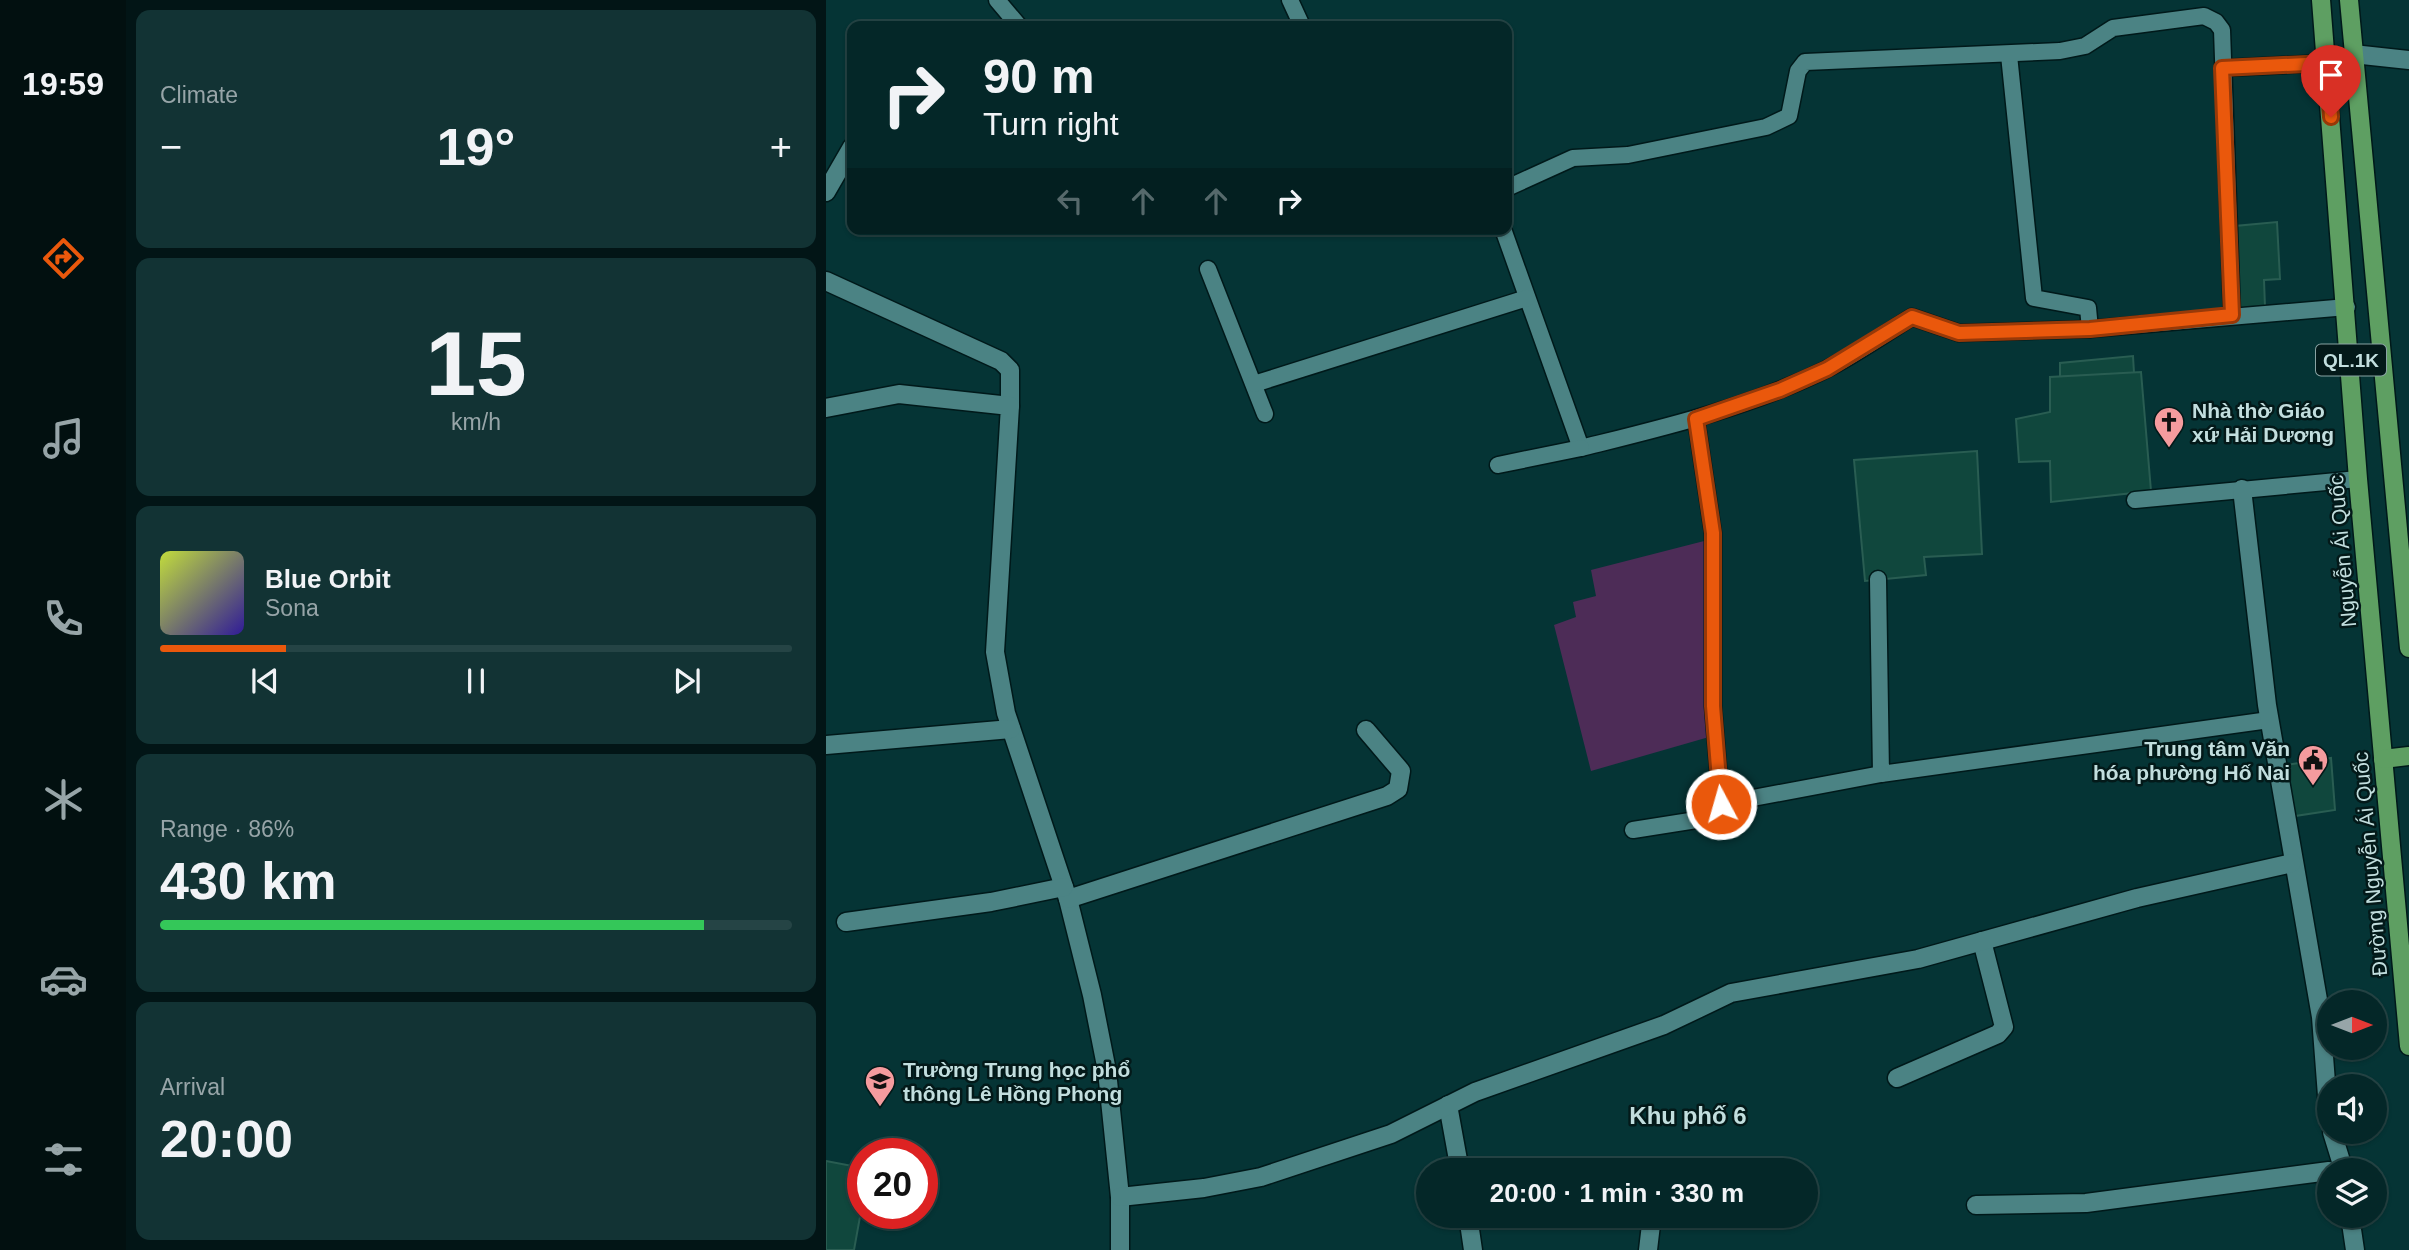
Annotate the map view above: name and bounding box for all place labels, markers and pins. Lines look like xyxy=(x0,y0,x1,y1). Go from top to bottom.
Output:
pin xyxy=(2301,45,2361,117)
place label: Nhà thờ Giáo xứ Hải Dương xyxy=(2192,399,2334,446)
church icon: Nhà thờ Giáo xứ Hải Dương xyxy=(2152,405,2186,449)
place label: Trung tâm Văn hóa phường Hố Nai xyxy=(2093,737,2290,784)
public building icon: Trung tâm Văn hóa phường Hố Nai xyxy=(2296,743,2330,787)
place label: Trường Trung học phổ thông Lê Hồng Phong xyxy=(903,1058,1130,1105)
school or university icon: Trường Trung học phổ thông Lê Hồng Phong xyxy=(863,1064,897,1108)

